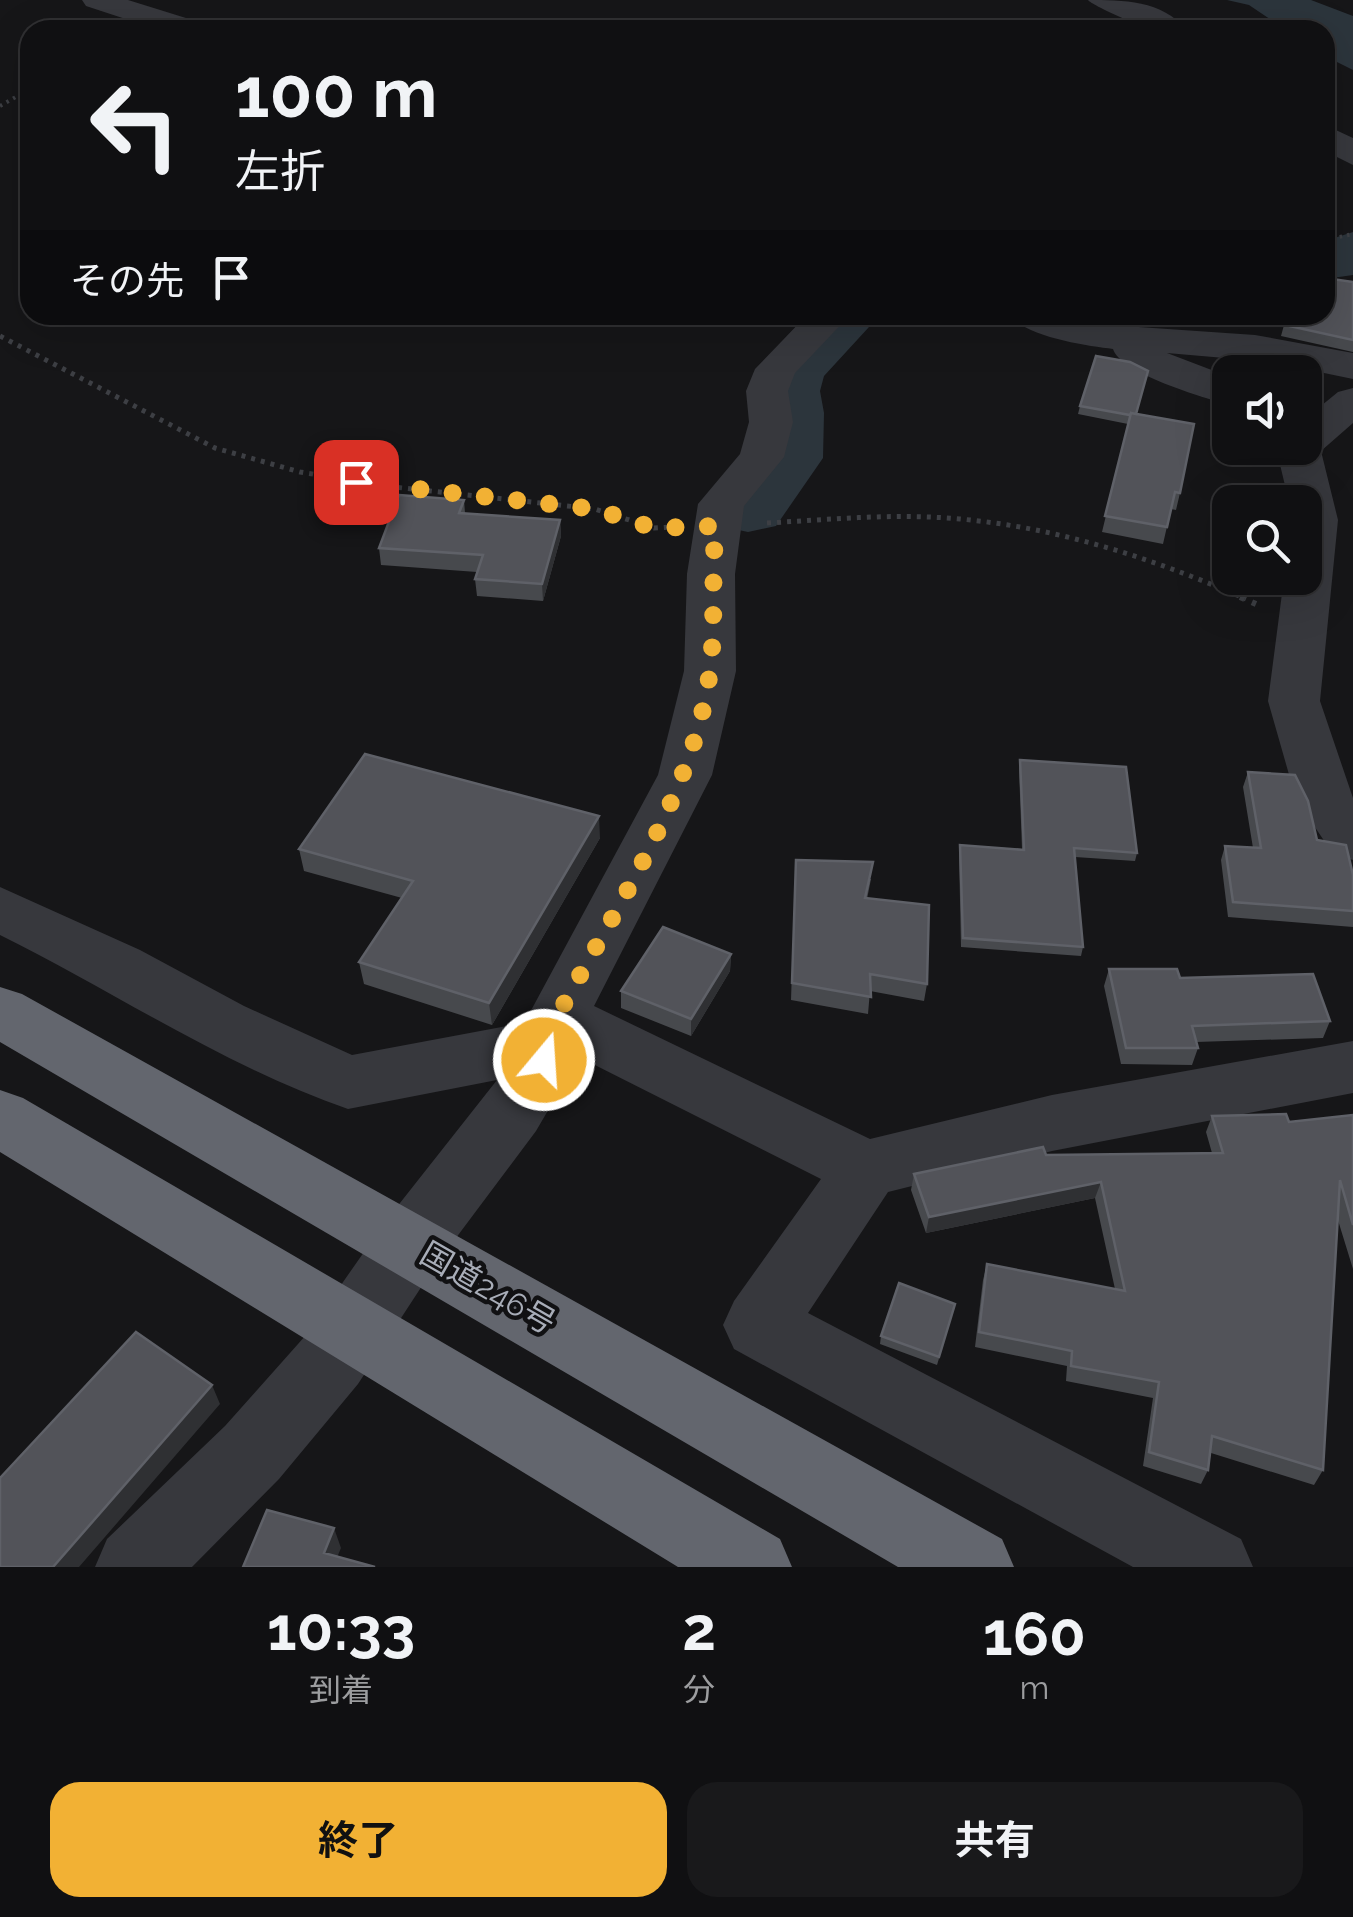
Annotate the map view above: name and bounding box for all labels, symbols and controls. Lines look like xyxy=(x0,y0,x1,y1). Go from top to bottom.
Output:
text: 100 m xyxy=(235,51,438,133)
icon: left xyxy=(70,60,200,190)
text: 左折 xyxy=(235,145,325,198)
icon: arrive xyxy=(204,250,259,305)
text: その先 xyxy=(70,258,184,303)
map controls xyxy=(1212,355,1322,595)
button: sound xyxy=(1212,355,1322,465)
pin xyxy=(314,440,399,525)
icon: arrive xyxy=(329,455,384,510)
button: search xyxy=(1212,485,1322,595)
position arrow xyxy=(492,1008,596,1112)
street label: 国道246号 xyxy=(414,1234,562,1341)
text: 10:33 xyxy=(267,1594,415,1664)
text: 2 xyxy=(682,1594,716,1664)
text: 160 xyxy=(983,1599,1086,1669)
text: m xyxy=(1020,1669,1049,1706)
text: 到着 xyxy=(309,1671,373,1708)
text: 分 xyxy=(683,1671,715,1708)
button: 終了 xyxy=(50,1782,667,1897)
button: 共有 xyxy=(687,1782,1303,1897)

